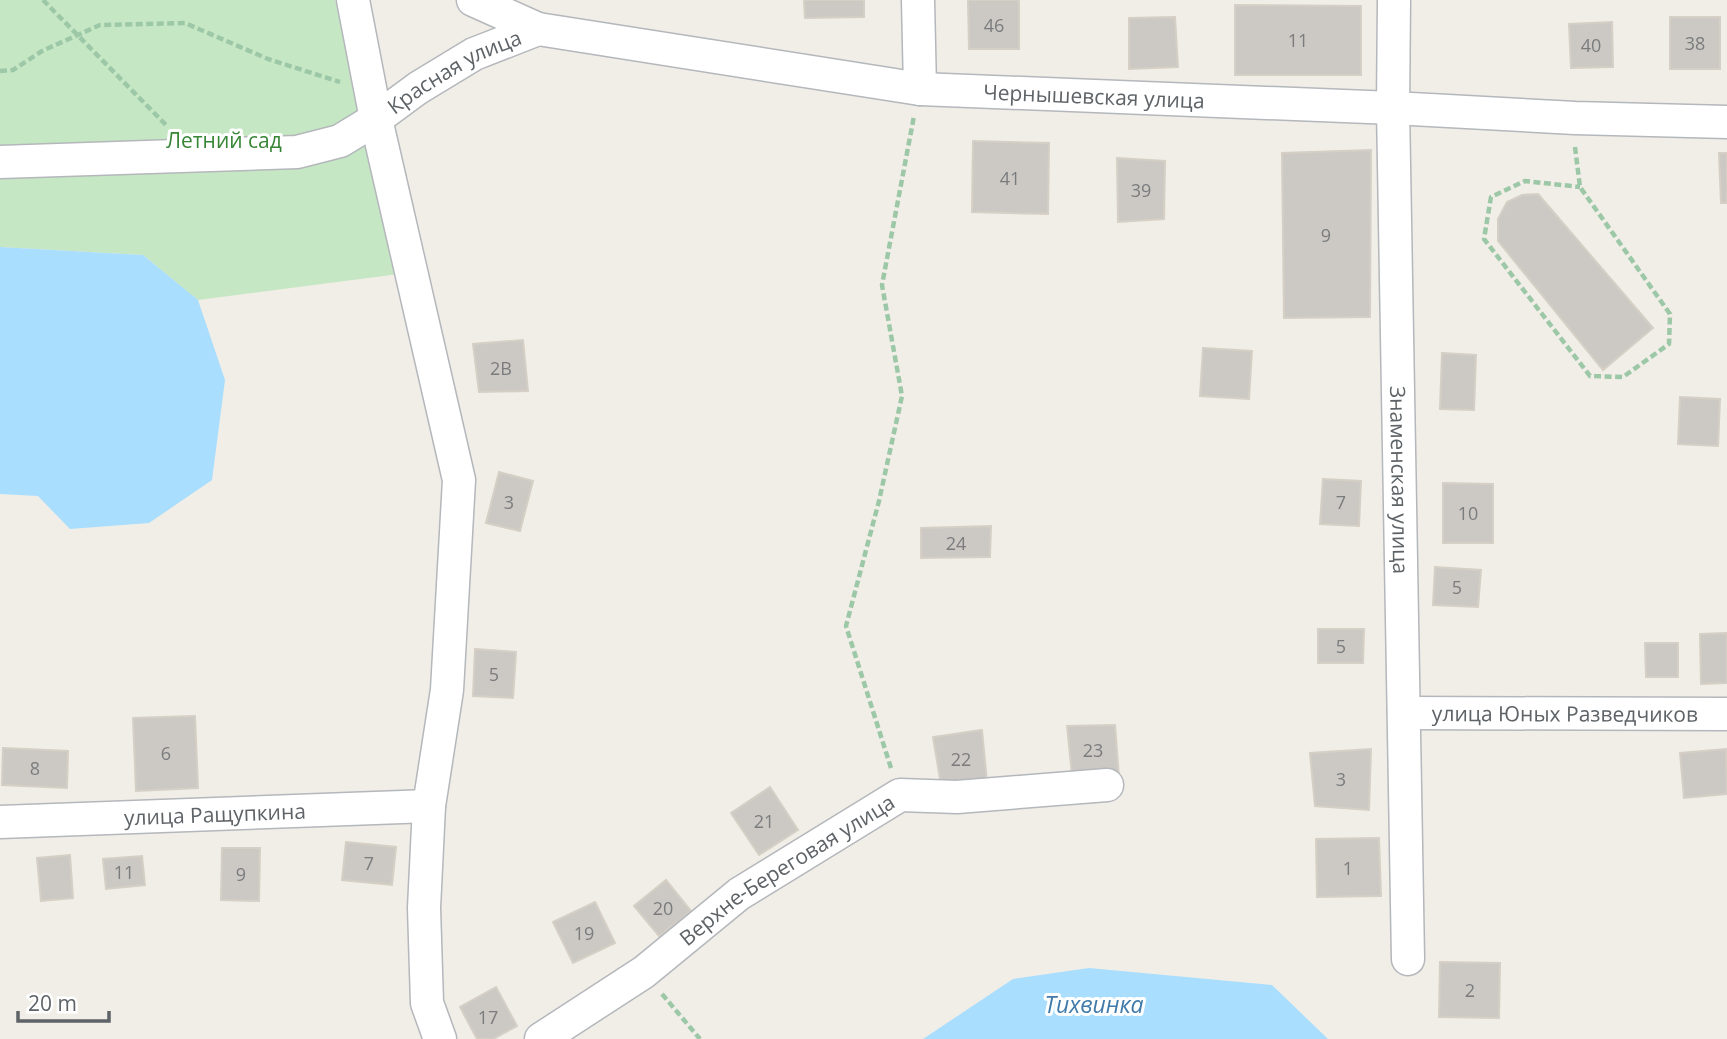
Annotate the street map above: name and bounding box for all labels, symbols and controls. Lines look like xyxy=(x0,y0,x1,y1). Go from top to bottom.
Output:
house number: 46 xyxy=(984,13,1004,37)
street label: Красная улица xyxy=(381,23,525,120)
house number: 11 xyxy=(1288,28,1308,52)
house number: 38 xyxy=(1685,31,1705,55)
house number: 40 xyxy=(1581,33,1601,57)
street label: Чернышевская улица xyxy=(983,78,1205,114)
park label: Летний сад xyxy=(166,126,282,154)
house number: 41 xyxy=(1000,166,1020,190)
house number: 39 xyxy=(1131,178,1151,202)
house number: 9 xyxy=(1321,223,1331,247)
house number: 2В xyxy=(490,356,512,380)
street label: Знаменская улица xyxy=(1384,386,1415,574)
house number: 3 xyxy=(504,490,514,514)
house number: 7 xyxy=(1336,490,1346,514)
house number: 10 xyxy=(1458,501,1478,525)
house number: 24 xyxy=(946,531,966,555)
house number: 5 xyxy=(1452,575,1462,599)
house number: 5 xyxy=(1336,634,1346,658)
house number: 5 xyxy=(489,662,499,686)
street label: улица Юных Разведчиков xyxy=(1432,699,1698,728)
house number: 23 xyxy=(1083,738,1103,762)
house number: 6 xyxy=(161,741,171,765)
house number: 22 xyxy=(951,747,971,771)
house number: 8 xyxy=(30,756,40,780)
house number: 3 xyxy=(1336,767,1346,791)
street label: Верхне-Береговая улица xyxy=(673,788,900,952)
street label: улица Ращупкина xyxy=(123,797,306,831)
house number: 21 xyxy=(754,809,774,833)
house number: 7 xyxy=(364,851,374,875)
house number: 1 xyxy=(1343,856,1353,880)
house number: 11 xyxy=(114,860,134,884)
house number: 9 xyxy=(236,862,246,886)
house number: 20 xyxy=(653,896,673,920)
house number: 19 xyxy=(574,921,594,945)
house number: 2 xyxy=(1465,978,1475,1002)
scale bar xyxy=(18,979,108,1023)
water label: Тихвинка xyxy=(1044,988,1144,1020)
text: 20 m xyxy=(28,989,77,1017)
house number: 17 xyxy=(478,1005,498,1029)

